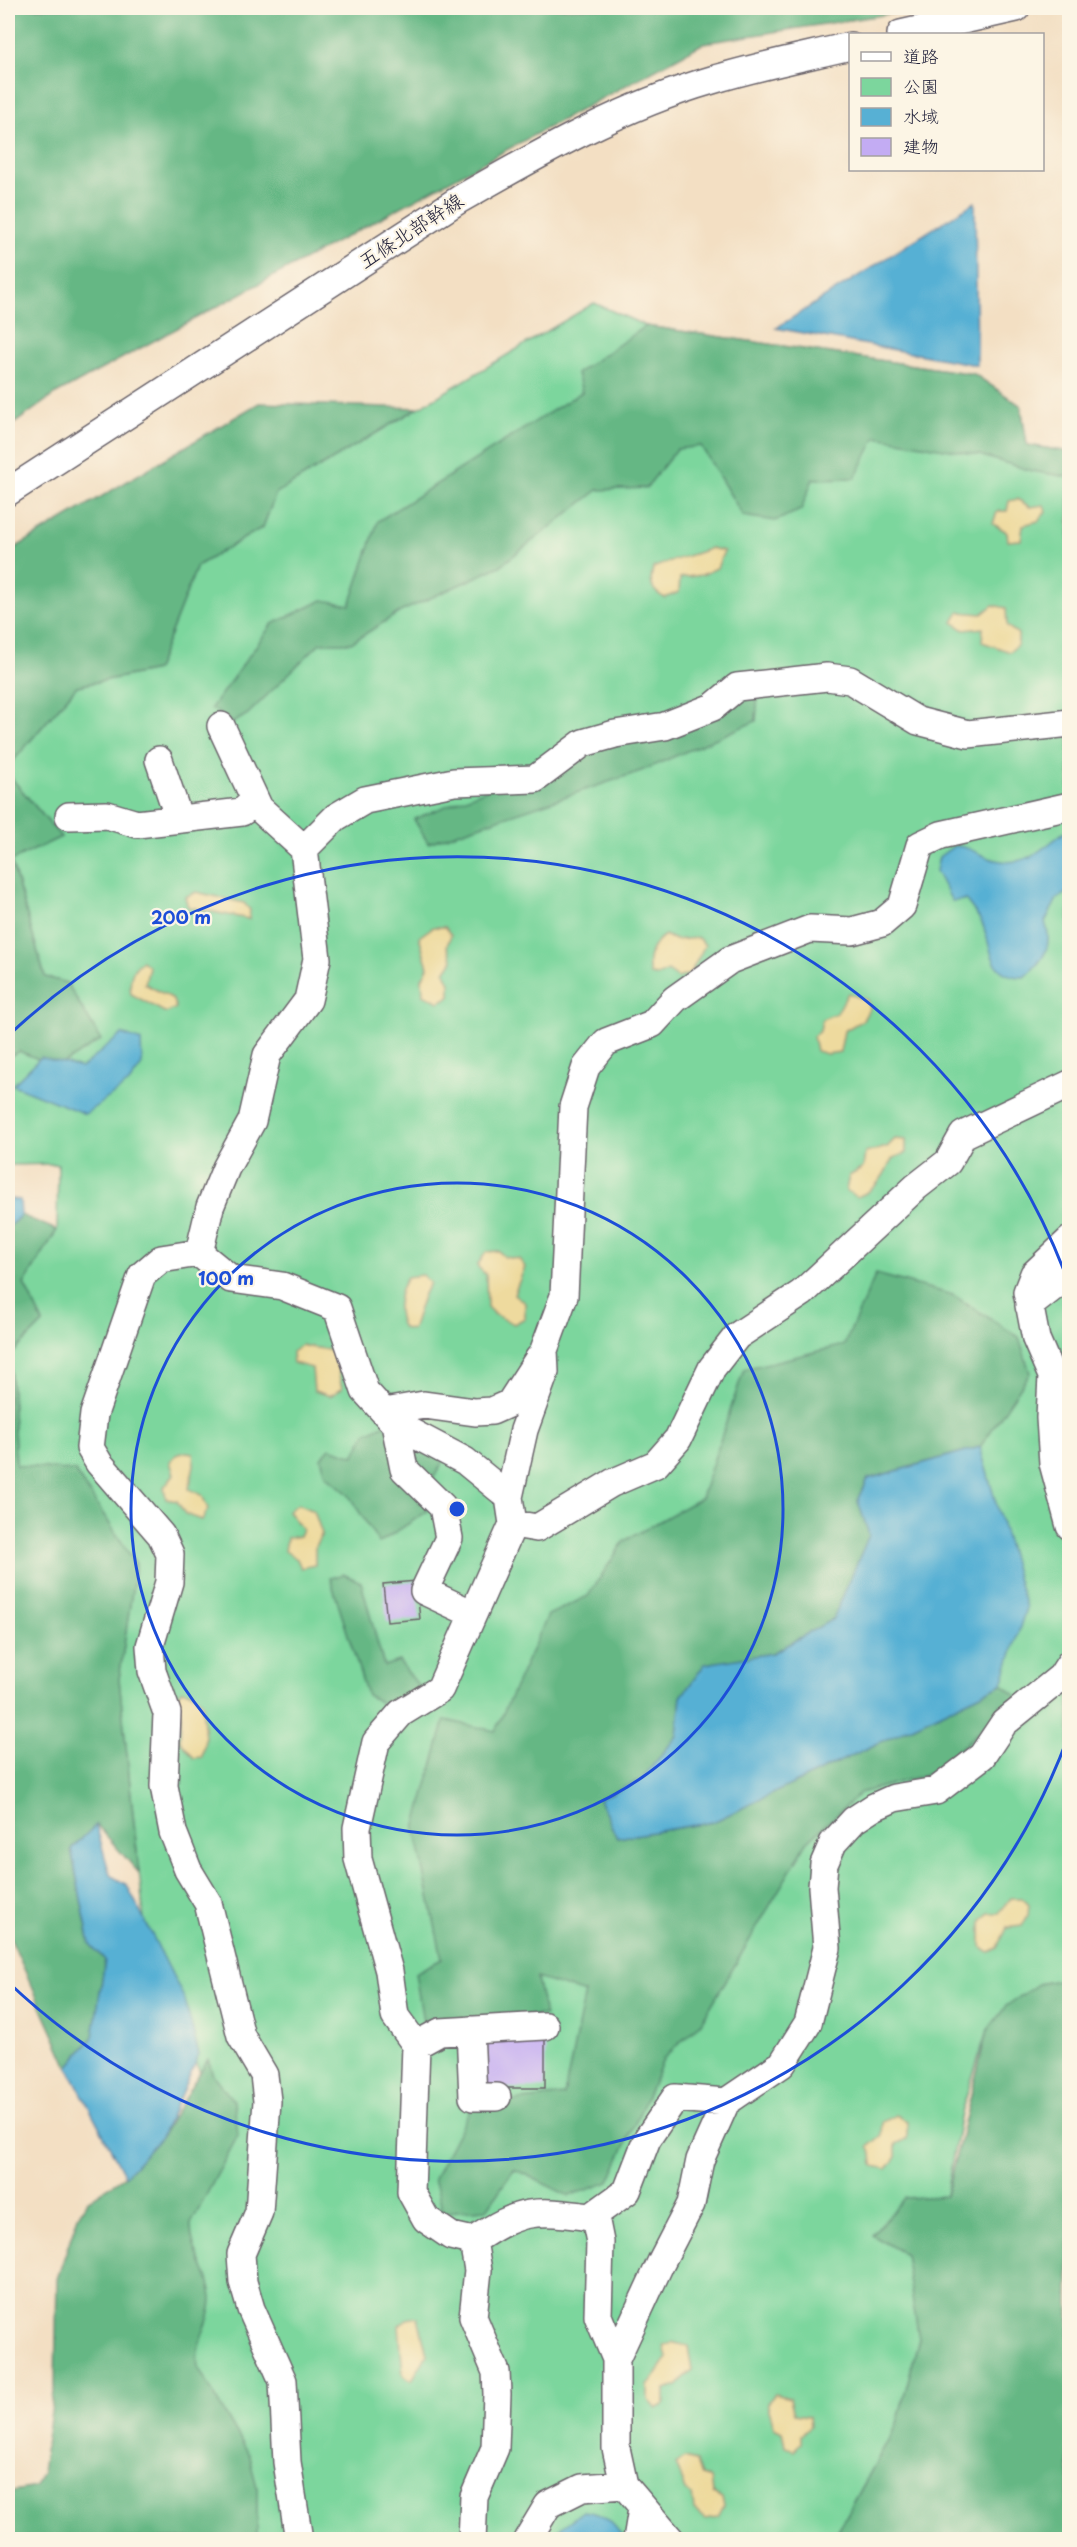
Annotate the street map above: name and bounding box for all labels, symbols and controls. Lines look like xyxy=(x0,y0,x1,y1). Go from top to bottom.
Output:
legend xyxy=(849,33,1044,171)
text: 道路 xyxy=(903,42,939,69)
text: 公園 xyxy=(903,72,939,99)
text: 水域 xyxy=(903,102,939,129)
text: 建物 xyxy=(903,132,939,159)
street label: 五條北部幹線 xyxy=(352,185,469,275)
text: 200 m xyxy=(151,903,211,930)
text: 100 m xyxy=(198,1264,254,1291)
centre of rings xyxy=(447,1499,467,1519)

